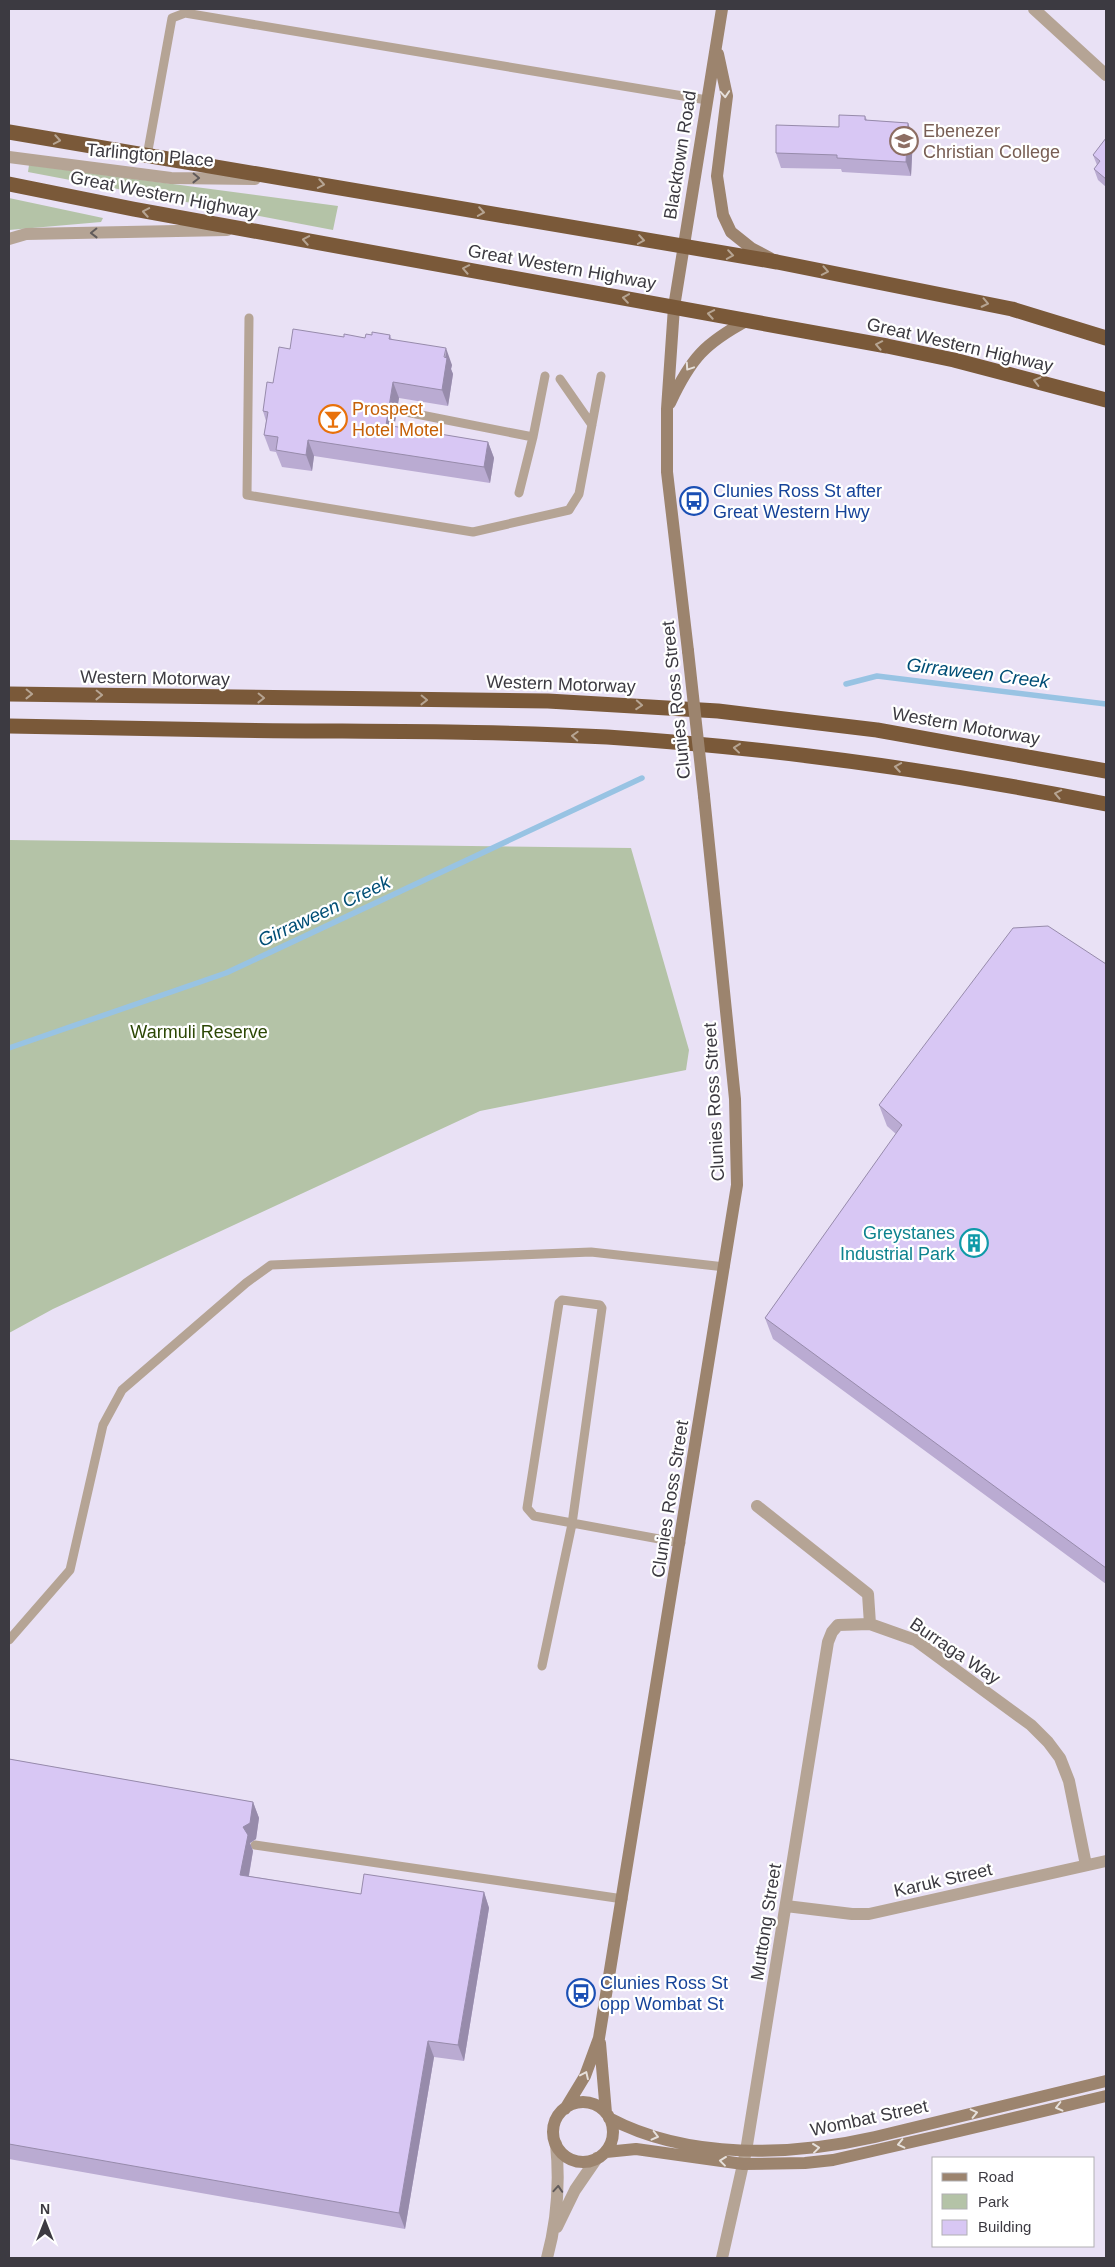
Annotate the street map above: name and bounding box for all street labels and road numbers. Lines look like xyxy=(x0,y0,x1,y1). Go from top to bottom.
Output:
street label: Blacktown Road xyxy=(660,89,700,221)
street label: Tarlington Place xyxy=(85,139,215,171)
street label: Great Western Highway xyxy=(68,167,260,223)
street label: Great Western Highway xyxy=(466,241,658,293)
street label: Great Western Highway xyxy=(865,314,1055,376)
street label: Clunies Ross Street xyxy=(658,620,694,780)
street label: Western Motorway xyxy=(80,667,230,689)
street label: Western Motorway xyxy=(486,671,636,697)
street label: Western Motorway xyxy=(891,703,1041,749)
street label: Clunies Ross Street xyxy=(700,1022,728,1182)
street label: Clunies Ross Street xyxy=(648,1419,692,1579)
street label: Burraga Way xyxy=(906,1614,1004,1688)
street label: Karuk Street xyxy=(892,1859,994,1901)
street label: Muttong Street xyxy=(747,1862,785,1982)
street label: Wombat Street xyxy=(808,2096,930,2140)

